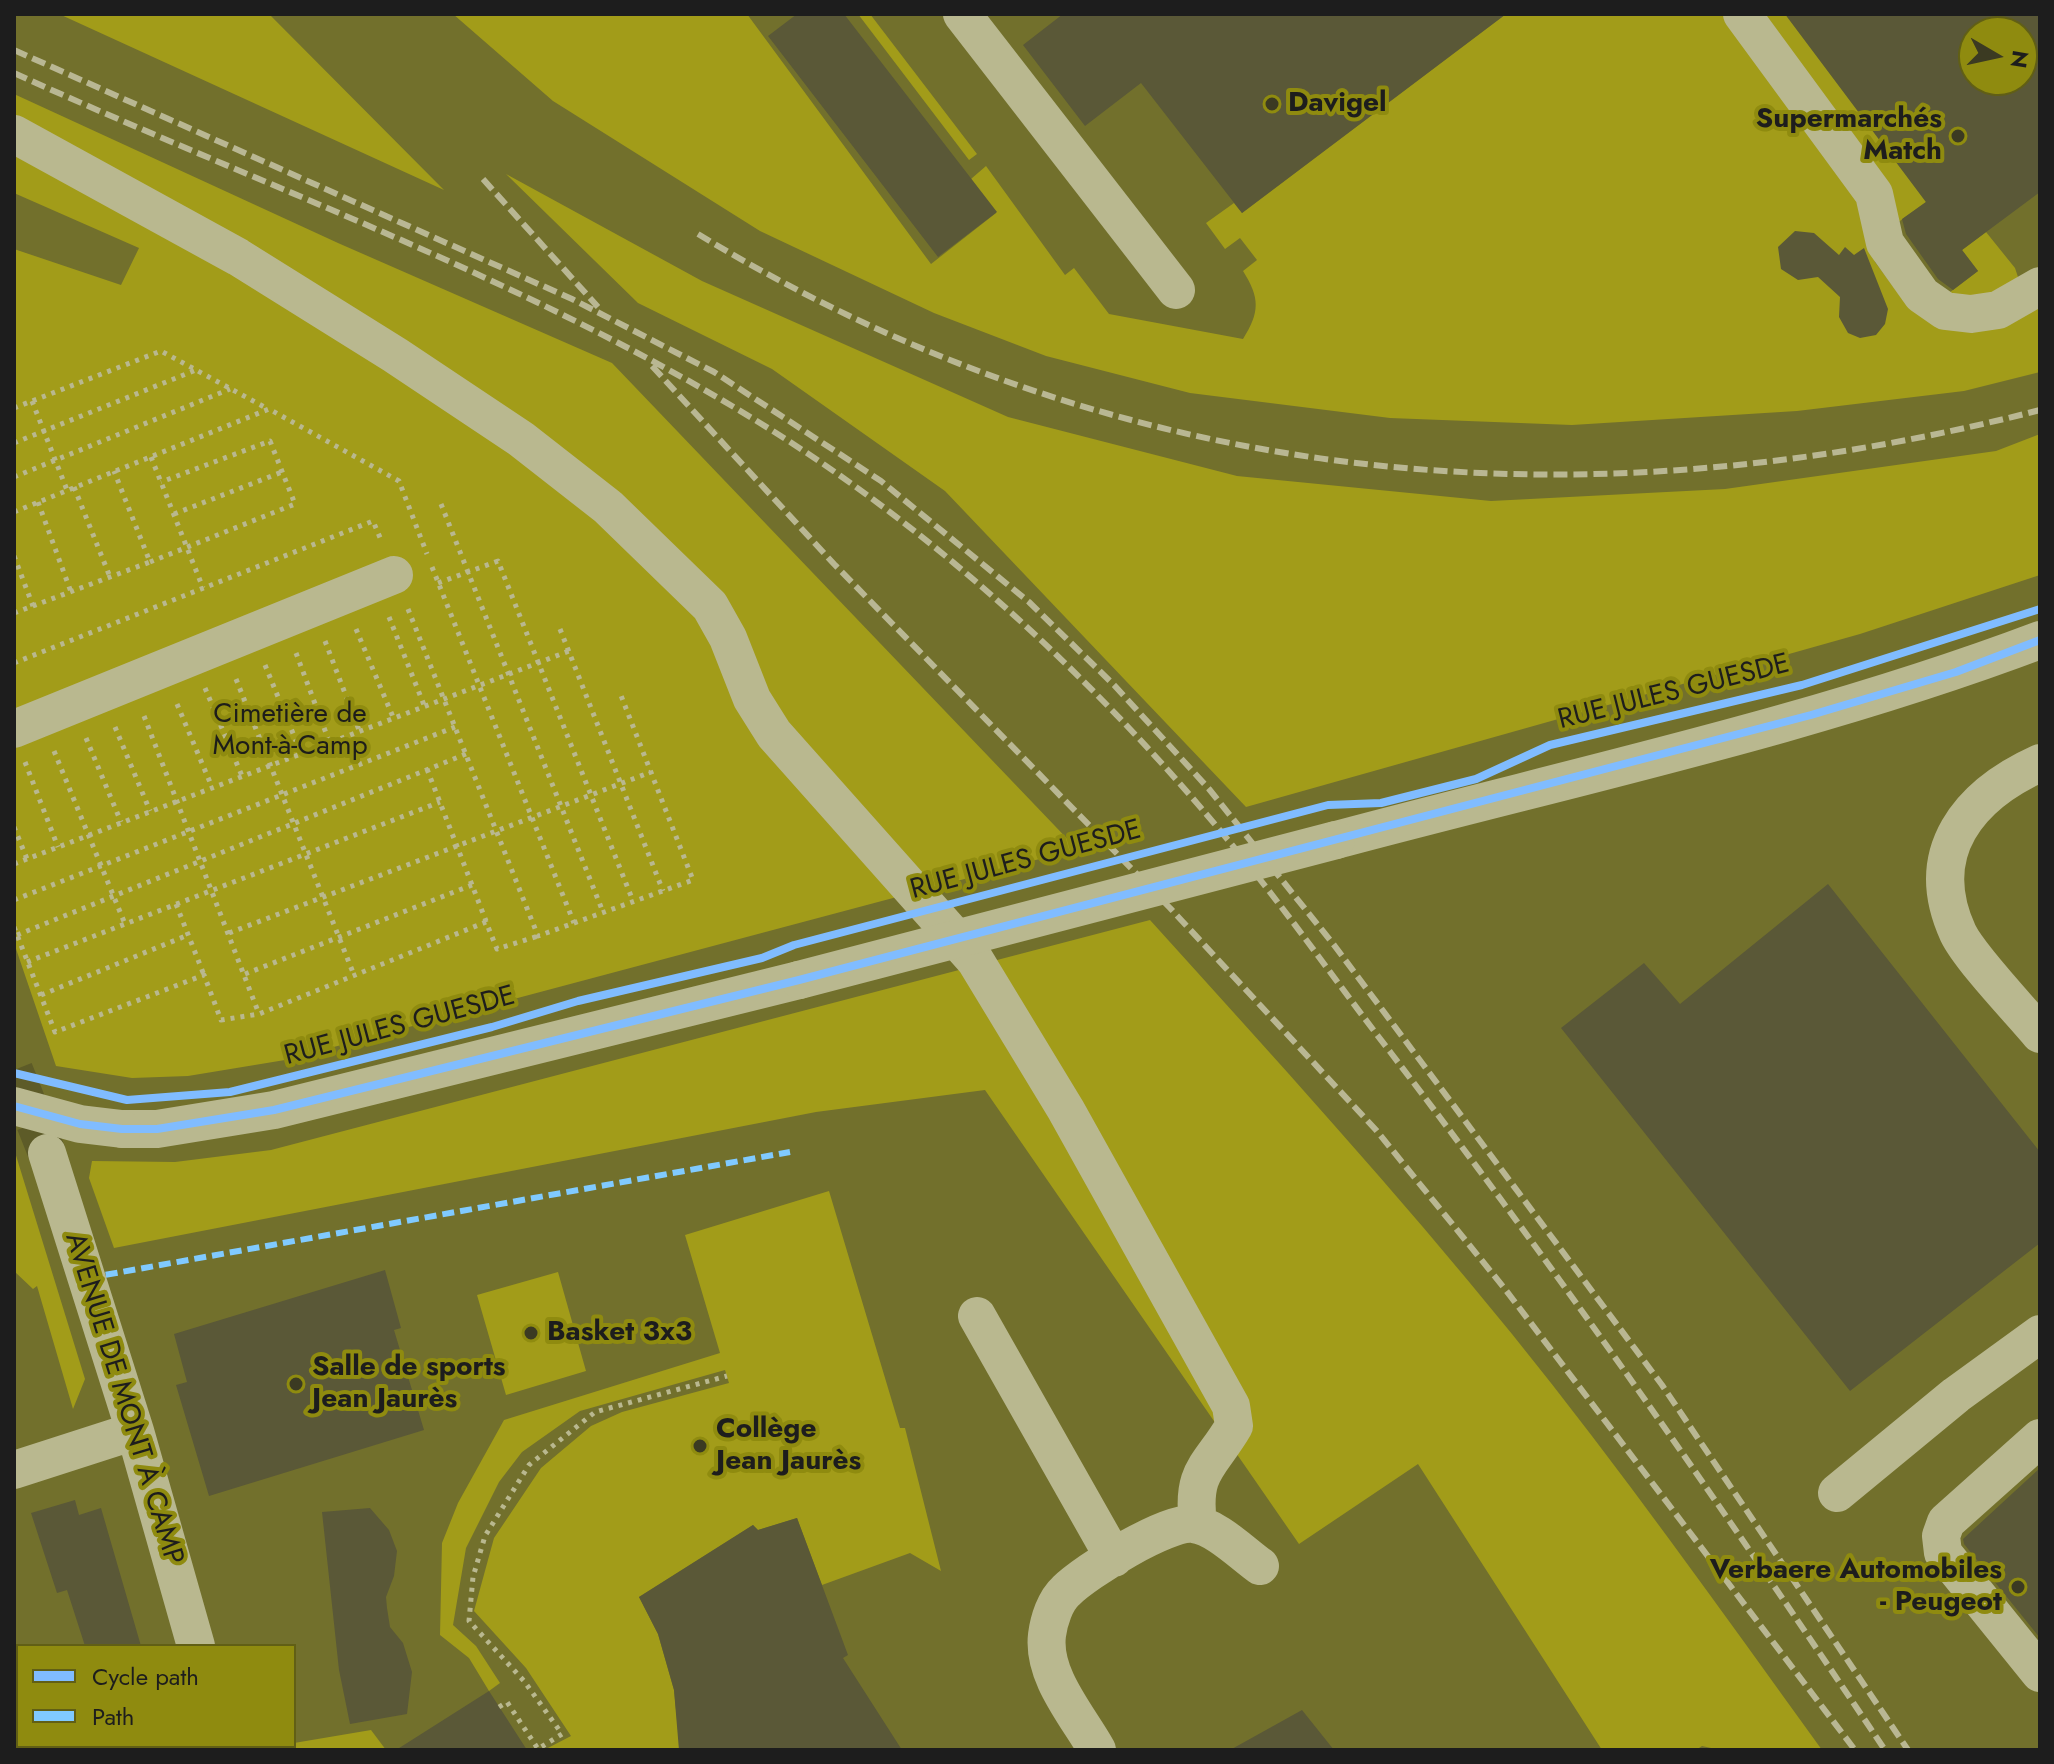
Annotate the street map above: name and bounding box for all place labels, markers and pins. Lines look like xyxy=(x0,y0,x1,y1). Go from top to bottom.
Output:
place label: Davigel xyxy=(1288,87,1387,121)
marker: Davigel xyxy=(1263,95,1281,113)
place label: Supermarchés Match xyxy=(1756,103,1942,169)
marker: Supermarchés Match xyxy=(1949,127,1967,145)
place label: Basket 3x3 xyxy=(547,1316,692,1350)
marker: Basket 3x3 xyxy=(522,1324,540,1342)
place label: Salle de sports Jean Jaurès xyxy=(312,1351,506,1417)
marker: Salle de sports Jean Jaurès xyxy=(287,1375,305,1393)
place label: Collège Jean Jaurès xyxy=(716,1413,861,1479)
marker: Collège Jean Jaurès xyxy=(691,1437,709,1455)
place label: Verbaere Automobiles - Peugeot xyxy=(1710,1554,2002,1620)
marker: Verbaere Automobiles - Peugeot xyxy=(2009,1578,2027,1596)

